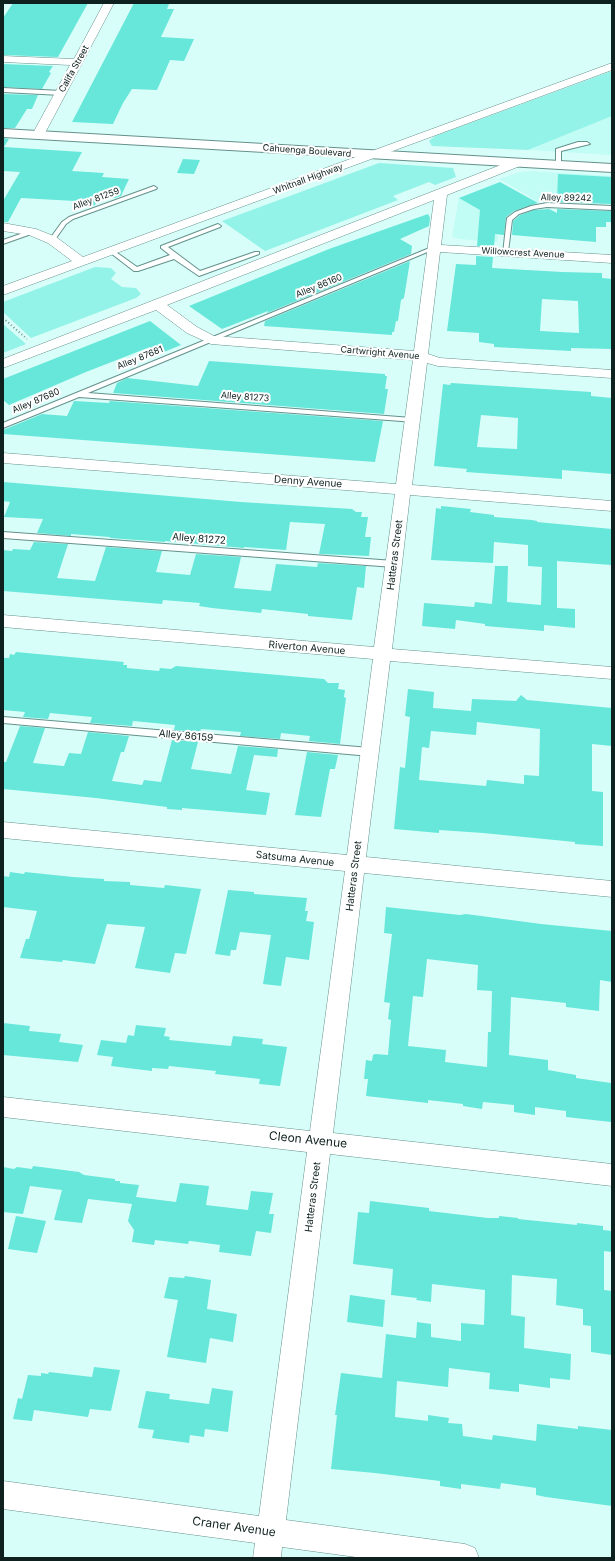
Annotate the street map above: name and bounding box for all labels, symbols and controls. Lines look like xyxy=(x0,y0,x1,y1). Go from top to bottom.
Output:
street label: Califa Street xyxy=(57,44,91,94)
street label: Cahuenga Boulevard xyxy=(262,143,352,159)
street label: Whitnall Highway xyxy=(272,161,344,197)
street label: Alley 81259 xyxy=(71,186,121,212)
street label: Alley 89242 xyxy=(540,192,592,204)
street label: Willowcrest Avenue xyxy=(481,245,565,261)
street label: Alley 86160 xyxy=(294,272,344,300)
street label: Alley 87681 xyxy=(115,344,165,372)
street label: Cartwright Avenue xyxy=(340,344,420,362)
street label: Alley 87680 xyxy=(11,386,61,416)
street label: Alley 81273 xyxy=(220,390,270,404)
street label: Denny Avenue xyxy=(274,474,342,490)
street label: Hatteras Street xyxy=(385,519,405,591)
street label: Alley 81272 xyxy=(172,531,226,547)
street label: Riverton Avenue xyxy=(268,639,346,657)
street label: Alley 86159 xyxy=(158,728,214,744)
street label: Hatteras Street xyxy=(344,840,364,912)
street label: Satsuma Avenue xyxy=(255,849,335,869)
street label: Cleon Avenue xyxy=(268,1129,348,1151)
street label: Hatteras Street xyxy=(303,1161,323,1233)
street label: Craner Avenue xyxy=(191,1514,277,1540)

